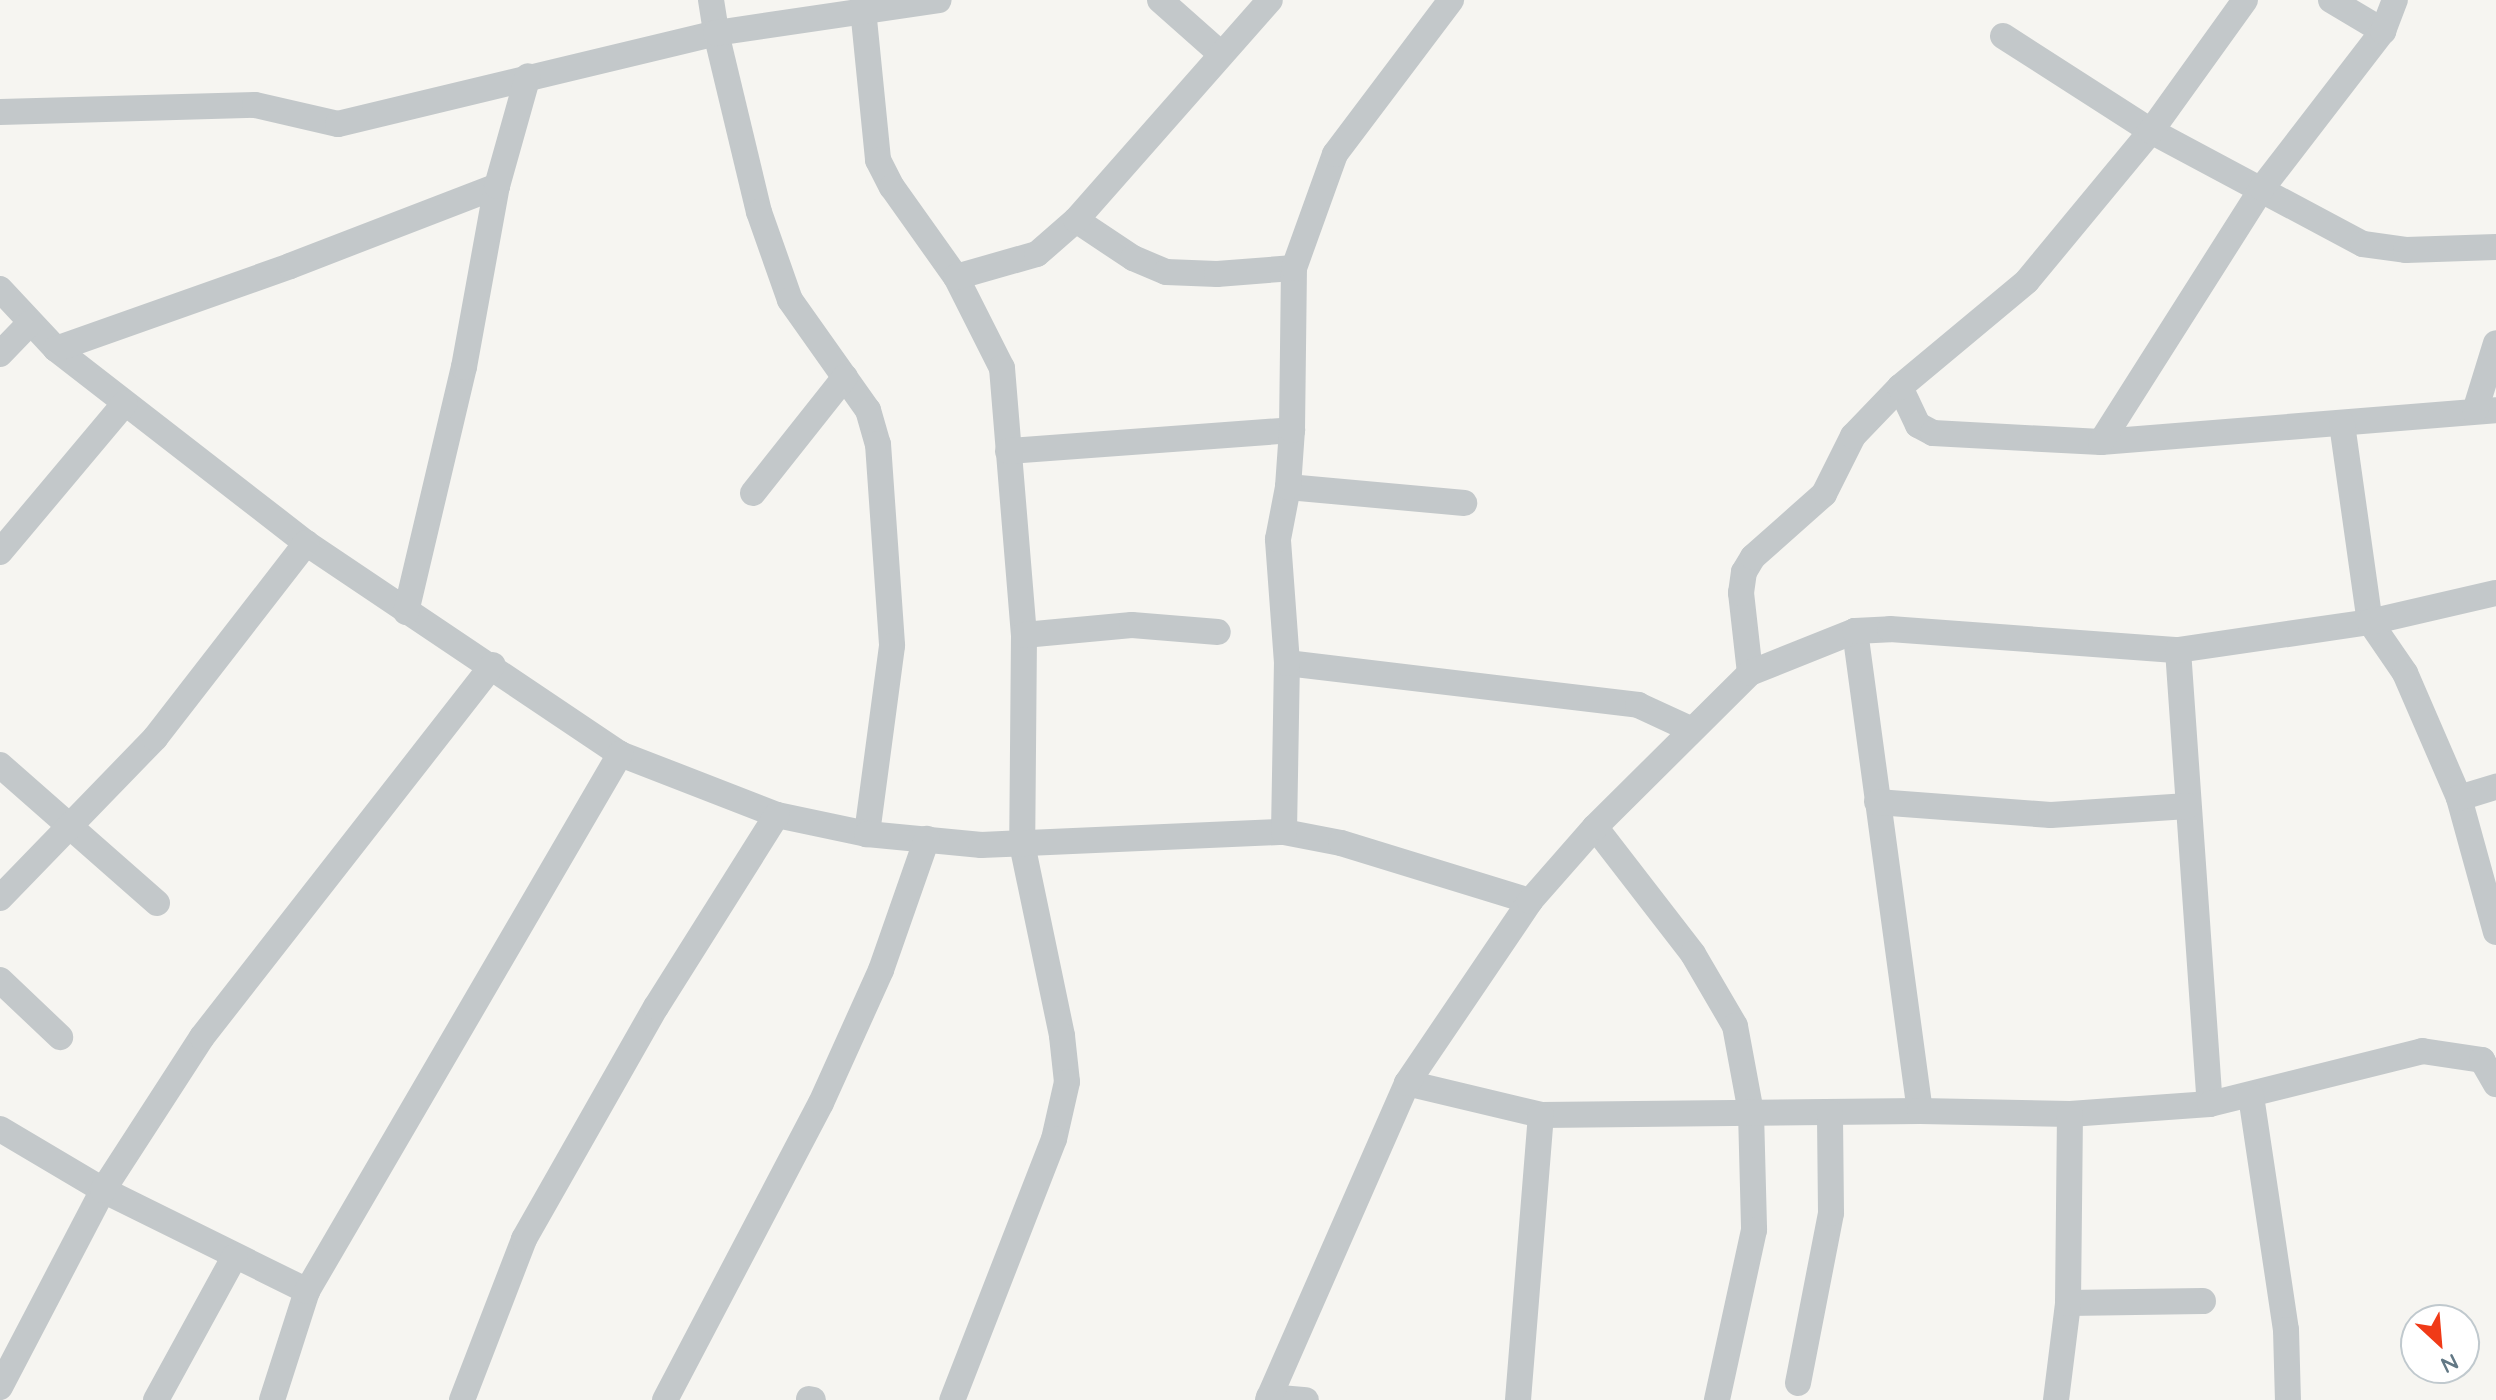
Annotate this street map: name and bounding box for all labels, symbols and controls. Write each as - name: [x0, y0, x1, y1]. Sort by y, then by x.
- north arrow: [2400, 1304, 2480, 1384]
- text: N: [2436, 1348, 2463, 1380]

